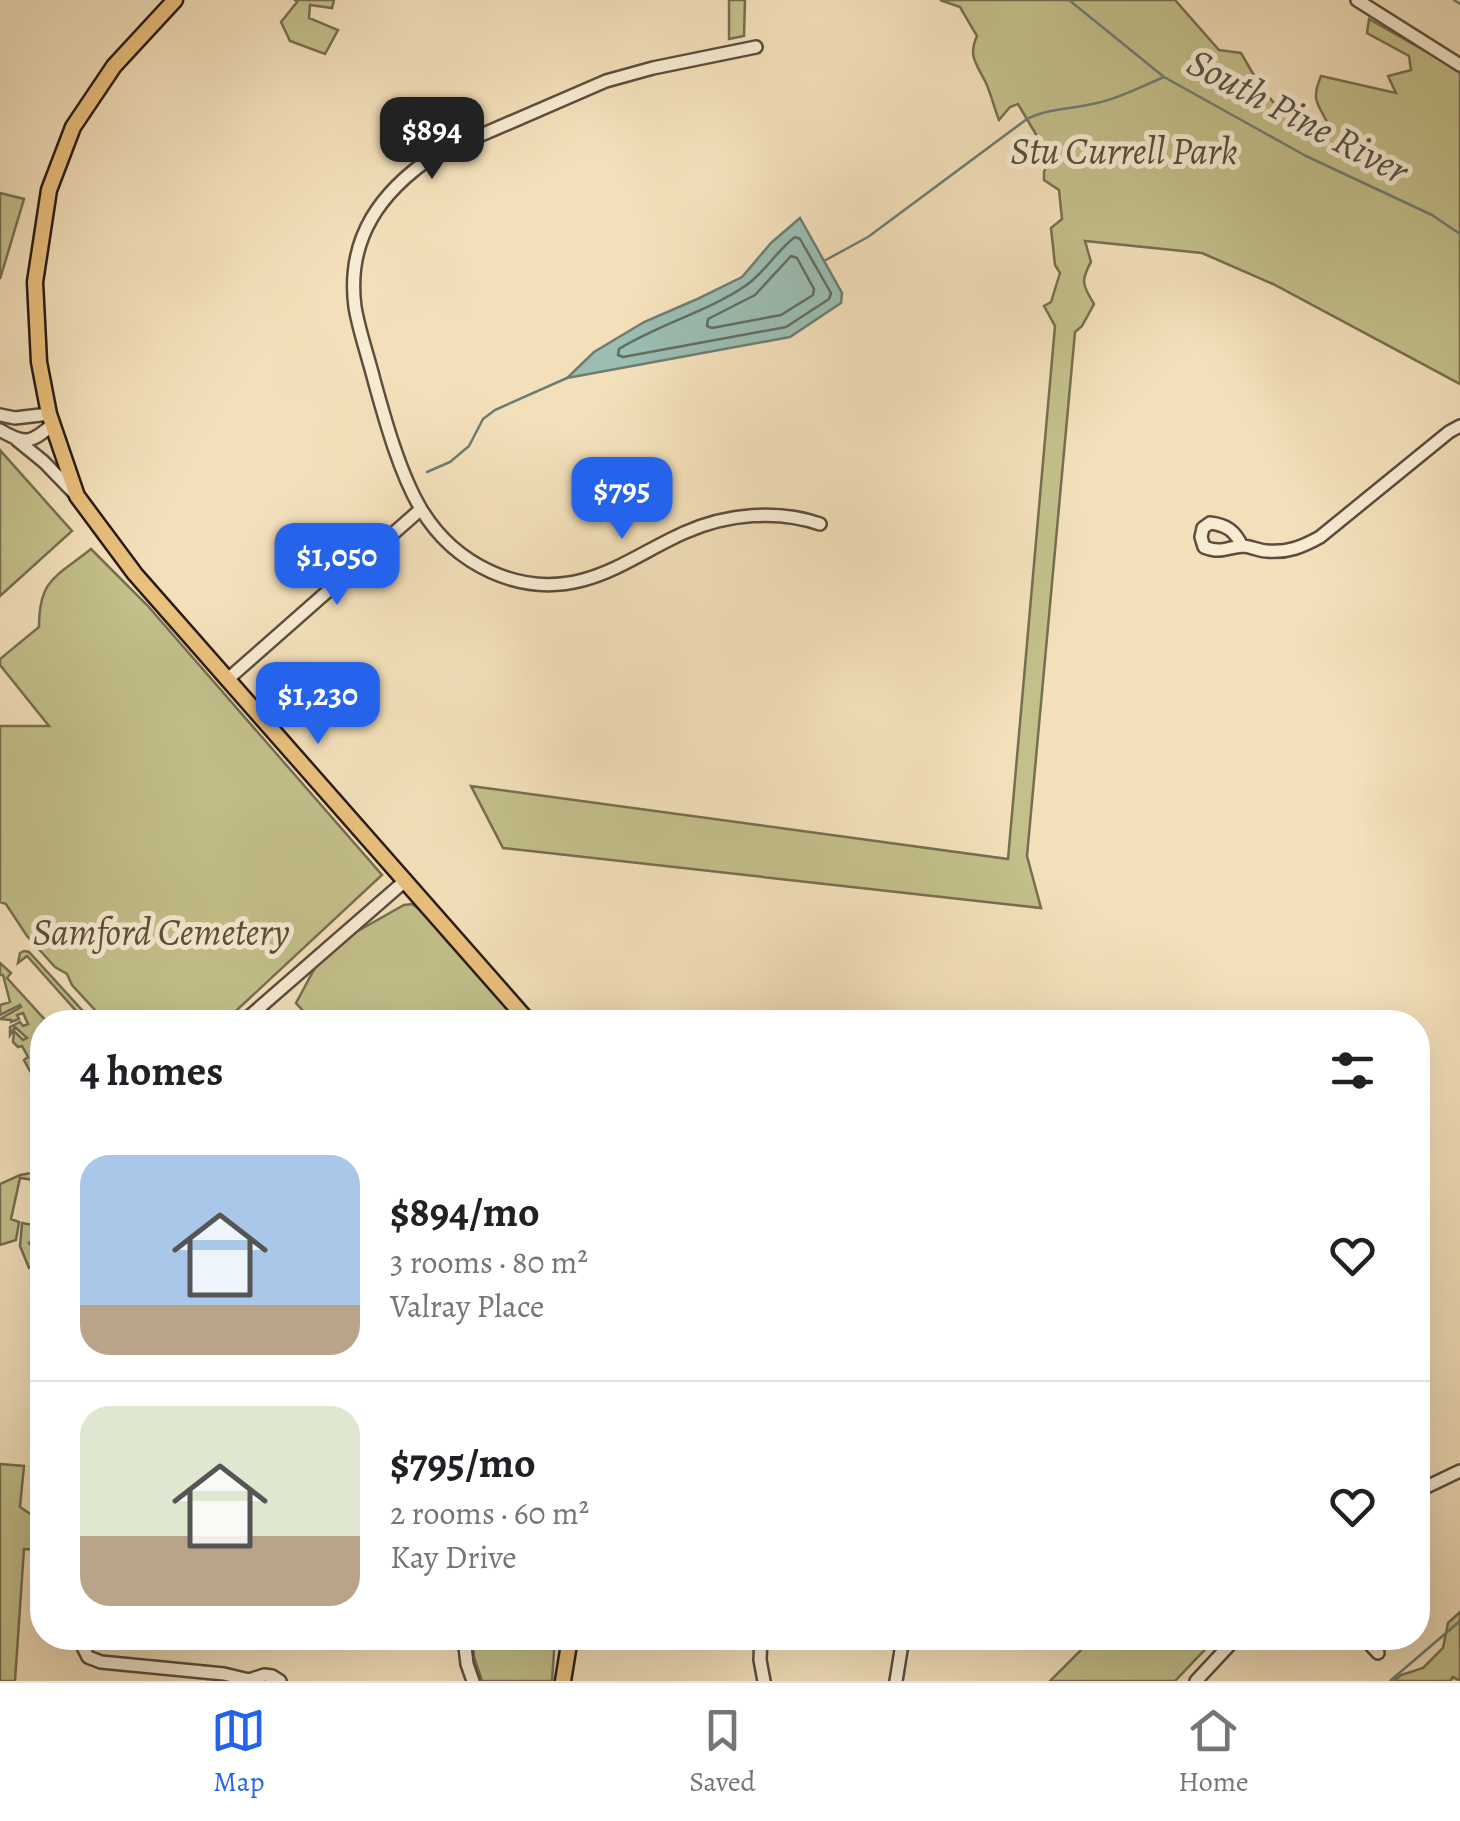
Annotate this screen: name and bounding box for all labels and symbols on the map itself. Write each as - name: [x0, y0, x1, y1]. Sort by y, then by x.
- water label: South Pine River: [1178, 35, 1419, 198]
- pin: $894: [373, 97, 491, 182]
- park label: Stu Currell Park: [1010, 125, 1238, 177]
- pin: $795: [563, 457, 681, 542]
- pin: $1,050: [256, 523, 418, 608]
- pin: $1,230: [237, 662, 399, 747]
- park label: Samford Cemetery: [32, 906, 290, 958]

